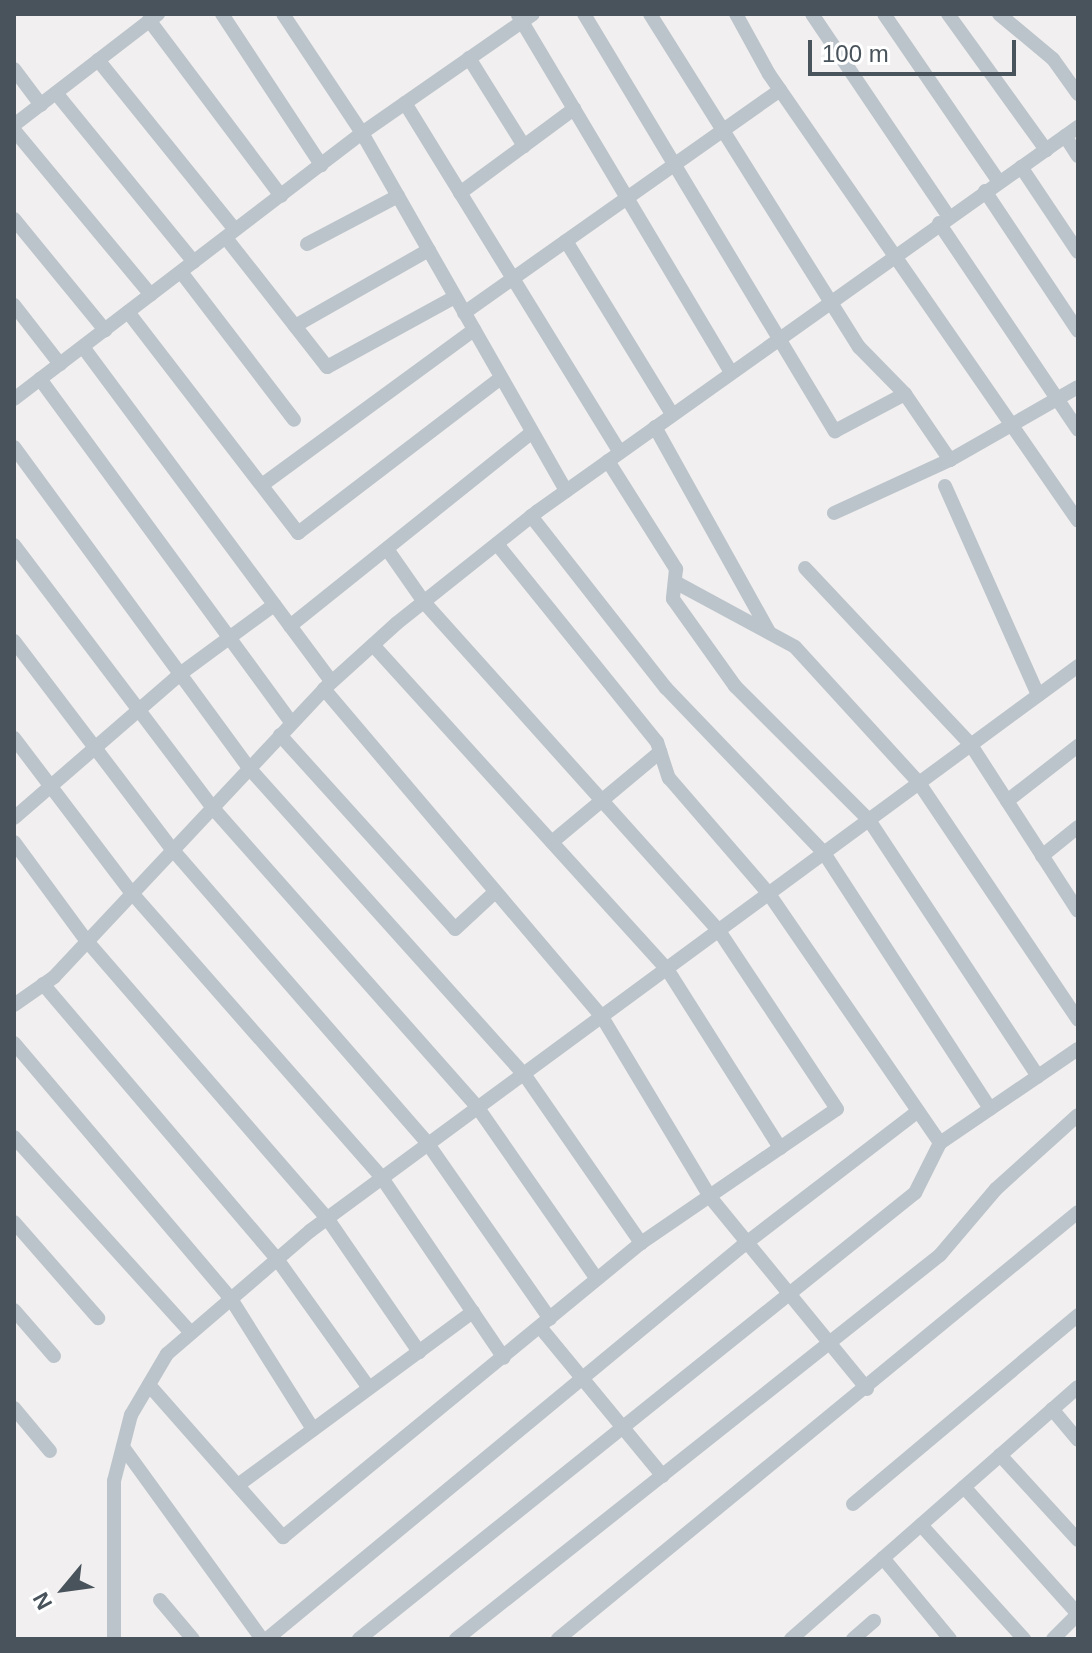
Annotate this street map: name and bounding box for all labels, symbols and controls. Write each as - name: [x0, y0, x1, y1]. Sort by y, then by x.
- scale bar: [812, 24, 1020, 74]
- text: 100 m: [822, 40, 889, 67]
- north arrow: [24, 1549, 104, 1629]
- text: N: [28, 1588, 57, 1614]

